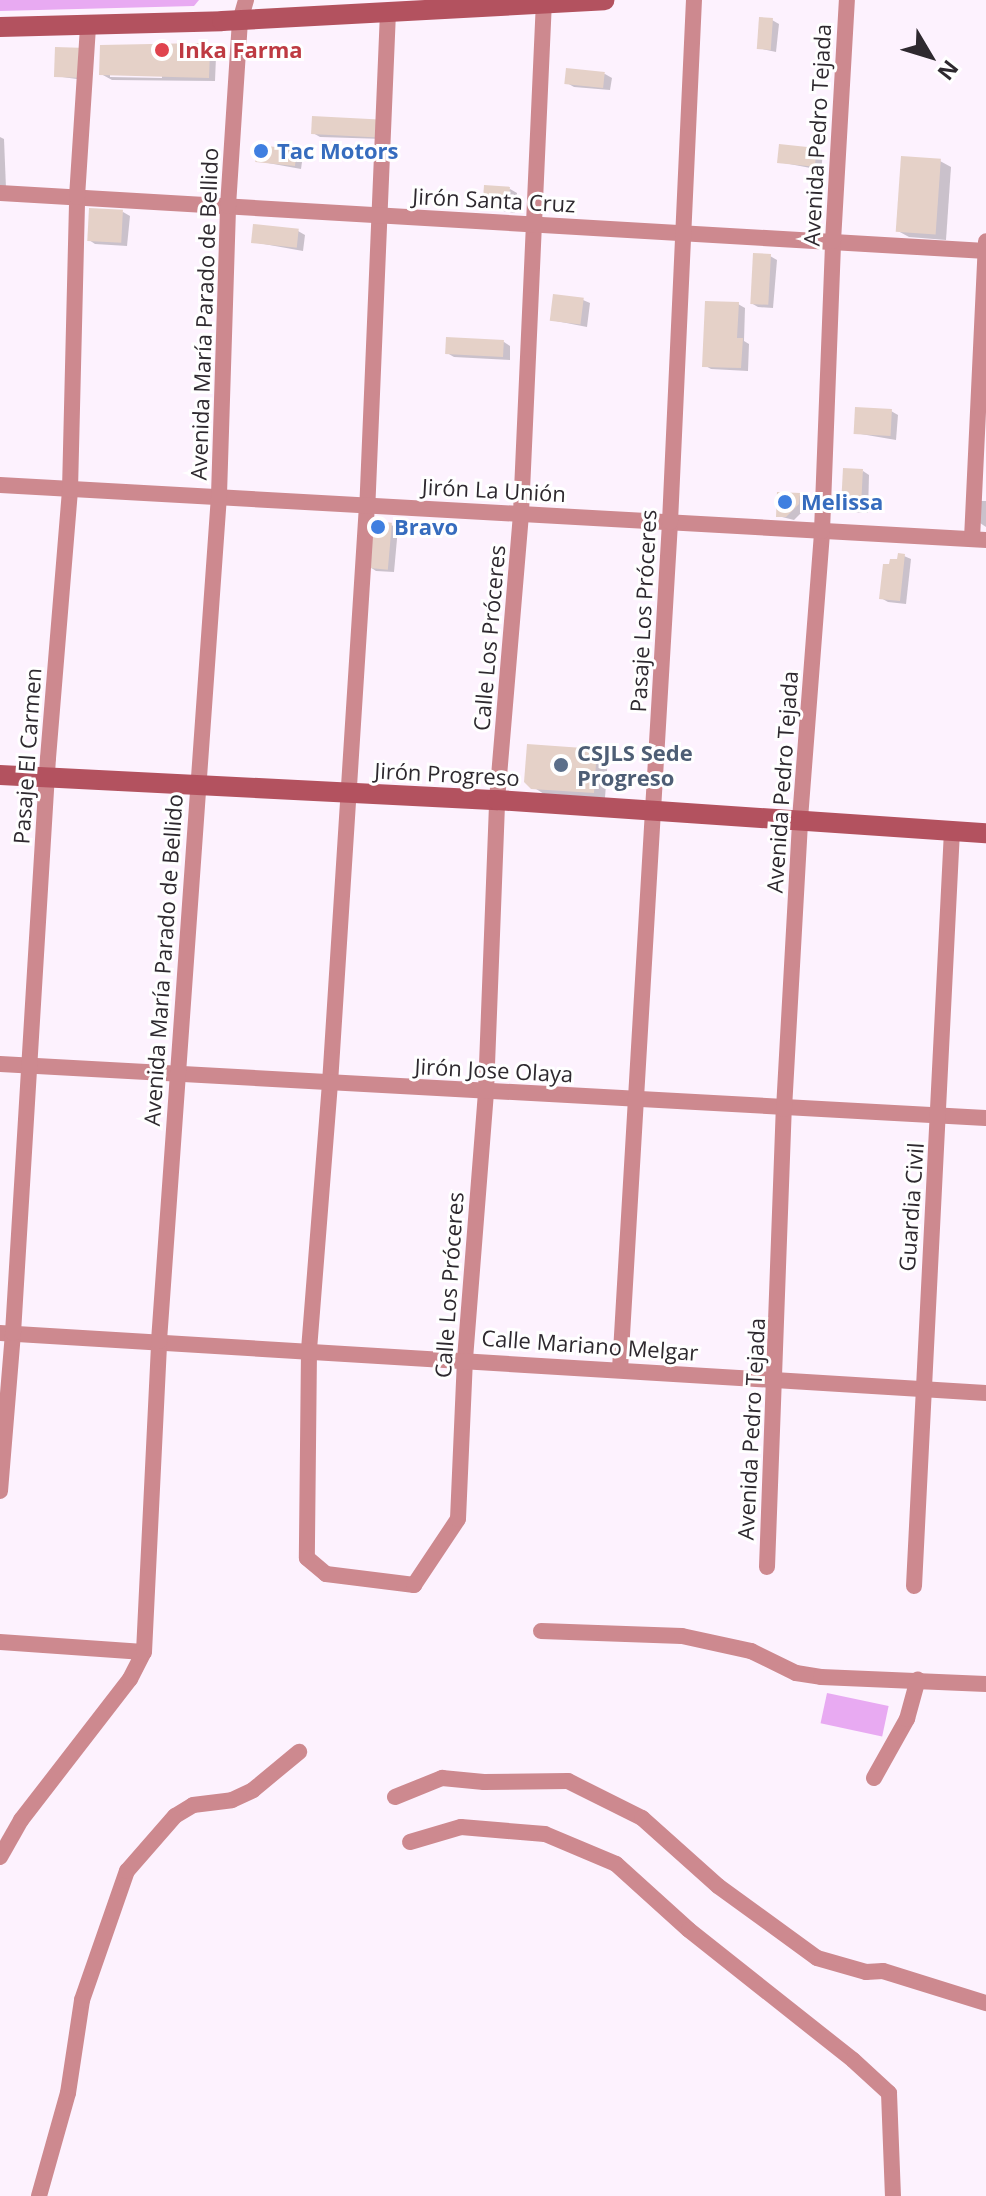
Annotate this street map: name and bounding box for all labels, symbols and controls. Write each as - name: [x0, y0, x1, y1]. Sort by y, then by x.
- north arrow: [890, 16, 970, 96]
- street label: Avenida Pedro Tejada: [798, 23, 836, 247]
- place label: Inka Farma: [178, 37, 303, 63]
- marker: Inka Farma: [153, 41, 171, 59]
- text: N: [932, 54, 966, 87]
- place label: Tac Motors: [277, 138, 399, 164]
- marker: Tac Motors: [252, 142, 270, 160]
- street label: Avenida María Parado de Bellido: [185, 147, 223, 481]
- street label: Jirón Santa Cruz: [412, 183, 576, 217]
- street label: Jirón La Unión: [421, 473, 567, 507]
- place label: Melissa: [801, 489, 883, 515]
- marker: Melissa: [776, 493, 794, 511]
- street label: Pasaje Los Próceres: [625, 509, 661, 713]
- place label: Bravo: [394, 514, 458, 540]
- marker: Bravo: [369, 518, 387, 536]
- street label: Calle Los Próceres: [468, 544, 510, 732]
- street label: Pasaje El Carmen: [8, 667, 46, 845]
- street label: Avenida Pedro Tejada: [761, 670, 803, 894]
- place label: CSJLS Sede Progreso: [577, 739, 693, 790]
- marker: CSJLS Sede Progreso: [552, 756, 570, 774]
- street label: Jirón Progreso: [374, 757, 520, 791]
- street label: Avenida María Parado de Bellido: [138, 793, 188, 1127]
- street label: Jirón Jose Olaya: [414, 1053, 574, 1087]
- street label: Guardia Civil: [893, 1142, 929, 1272]
- street label: Calle Los Próceres: [429, 1191, 469, 1379]
- street label: Avenida Pedro Tejada: [732, 1317, 770, 1541]
- street label: Calle Mariano Melgar: [481, 1324, 699, 1366]

